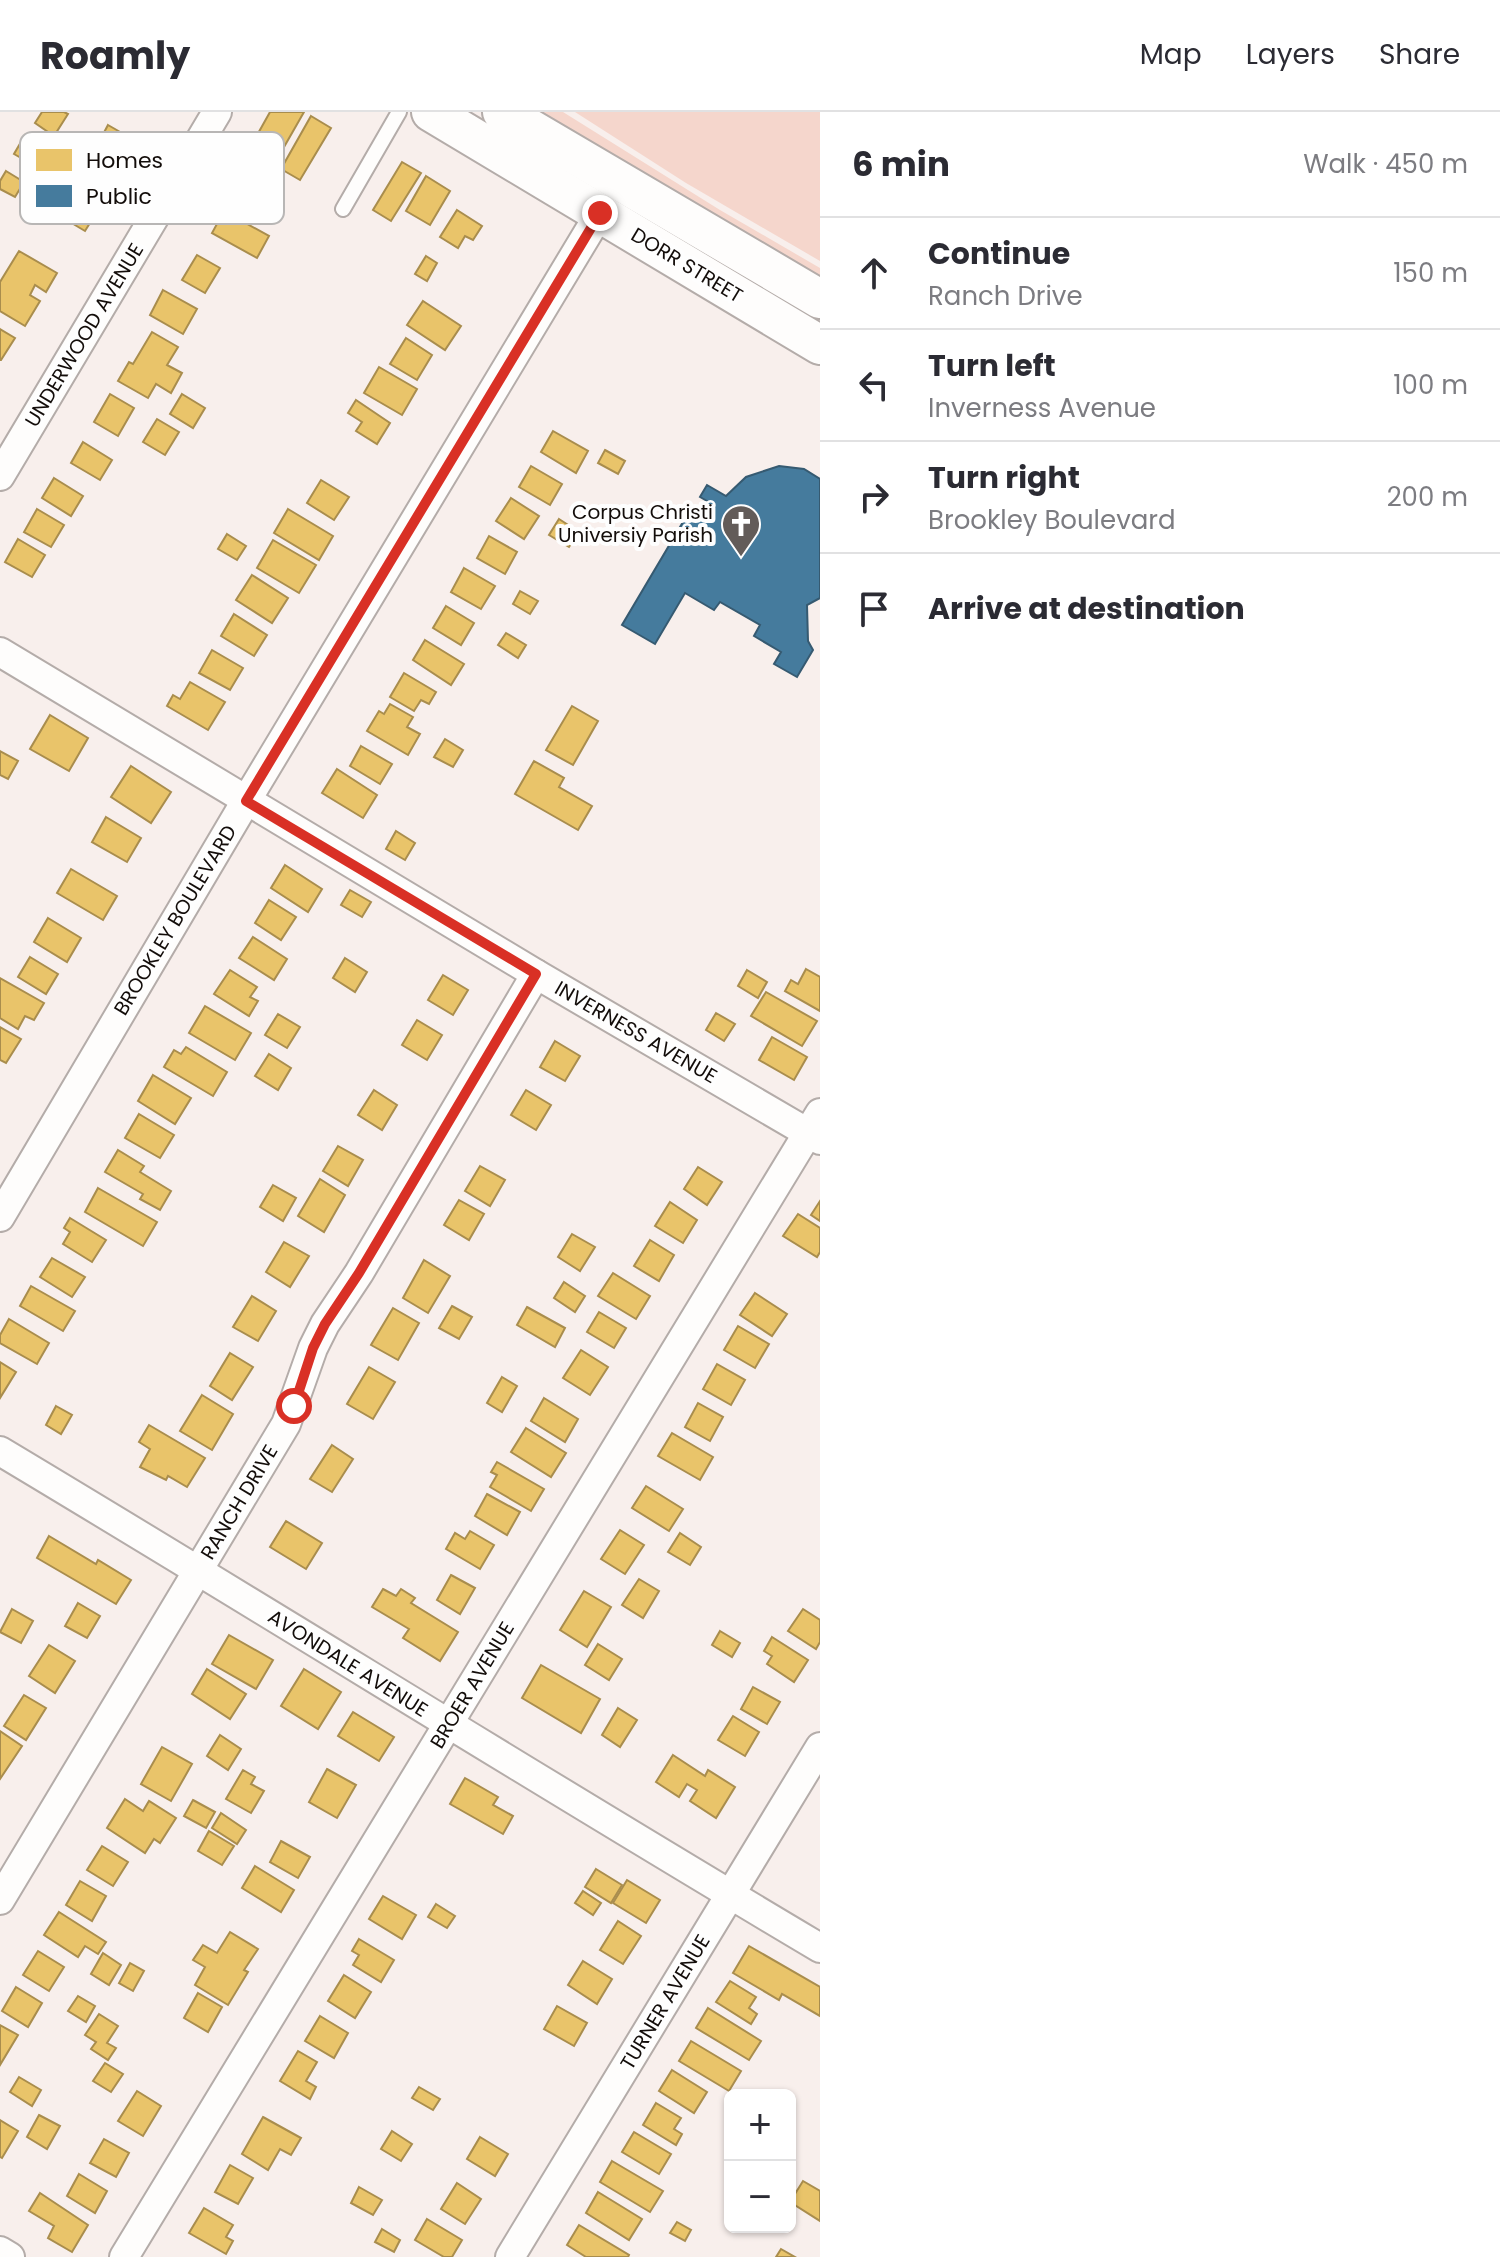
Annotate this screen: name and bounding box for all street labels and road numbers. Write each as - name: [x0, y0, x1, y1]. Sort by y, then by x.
- street label: DORR STREET: [626, 221, 748, 309]
- street label: UNDERWOOD AVENUE: [18, 238, 150, 432]
- street label: BROOKLEY BOULEVARD: [107, 820, 243, 1020]
- street label: INVERNESS AVENUE: [550, 974, 722, 1090]
- street label: RANCH DRIVE: [194, 1439, 284, 1565]
- street label: AVONDALE AVENUE: [263, 1602, 433, 1724]
- street label: BROER AVENUE: [423, 1617, 521, 1753]
- street label: TURNER AVENUE: [613, 1929, 717, 2075]

